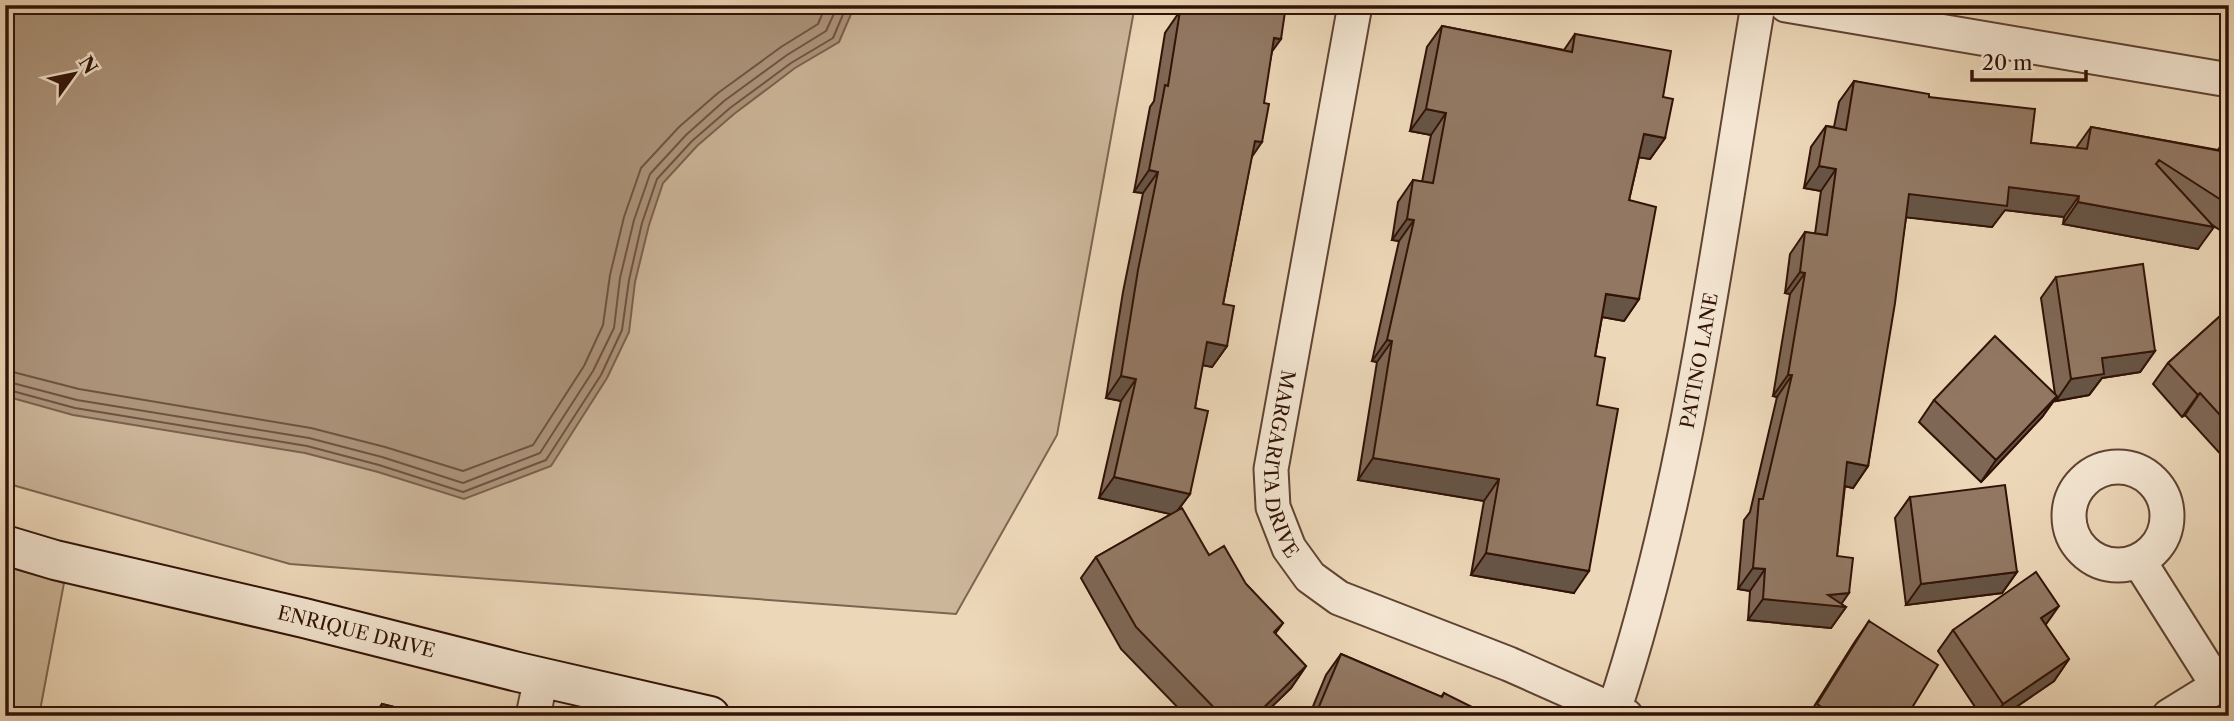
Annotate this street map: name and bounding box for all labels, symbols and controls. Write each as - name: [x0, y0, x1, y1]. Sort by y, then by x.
- north arrow: [38, 38, 108, 108]
- scale bar: [1972, 38, 2085, 82]
- text: 20 m: [1982, 50, 2033, 75]
- text: N: [74, 52, 102, 78]
- street label: PATINO LANE: [1675, 291, 1722, 430]
- street label: MARGARITA DRIVE: [1259, 368, 1304, 562]
- street label: ENRIQUE DRIVE: [276, 601, 437, 662]

